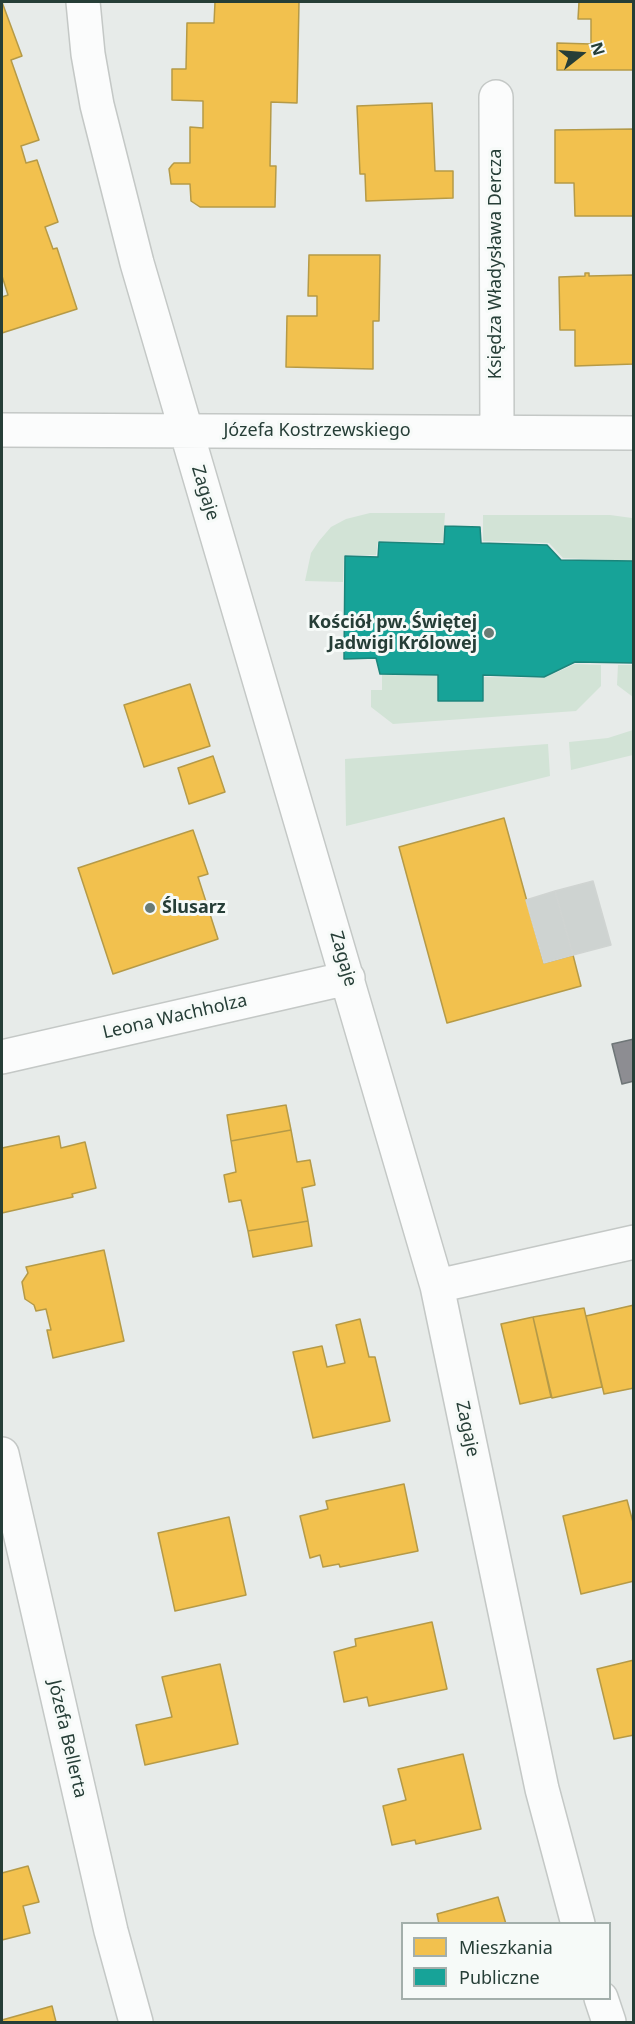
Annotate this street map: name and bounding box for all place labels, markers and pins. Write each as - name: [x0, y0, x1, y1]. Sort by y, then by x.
- place label: Kościół pw. Świętej Jadwigi Królowej: [308, 612, 477, 654]
- marker: Kościół pw. Świętej Jadwigi Królowej: [482, 626, 496, 640]
- place label: Ślusarz: [162, 897, 226, 919]
- marker: Ślusarz: [143, 901, 157, 915]

